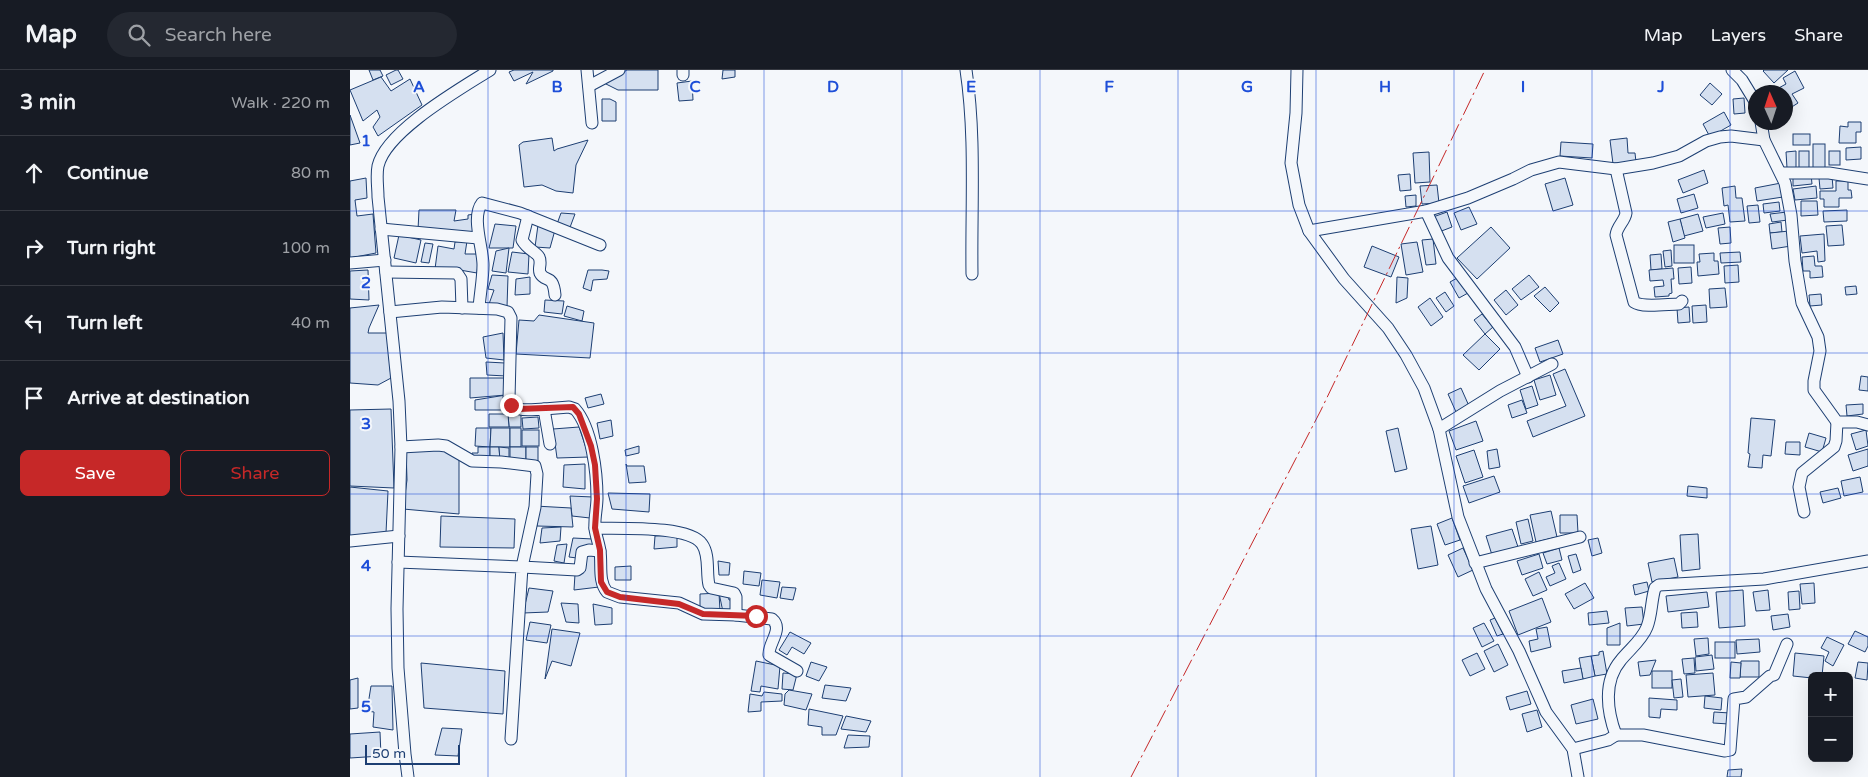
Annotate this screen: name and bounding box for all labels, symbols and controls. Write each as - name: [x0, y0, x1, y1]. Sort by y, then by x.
- search box: [107, 12, 457, 57]
- text: Map: [25, 20, 77, 49]
- icon: search: [125, 21, 153, 49]
- text: Search here: [165, 24, 272, 46]
- text: Map: [1644, 24, 1683, 46]
- text: Layers: [1711, 24, 1766, 46]
- text: Share: [1794, 24, 1843, 46]
- text: A: [413, 77, 425, 97]
- text: B: [551, 77, 563, 97]
- text: C: [689, 77, 701, 97]
- text: D: [827, 77, 839, 97]
- text: E: [966, 77, 976, 97]
- text: F: [1104, 77, 1114, 97]
- text: G: [1241, 77, 1253, 97]
- text: H: [1379, 77, 1391, 97]
- text: I: [1521, 77, 1525, 97]
- text: J: [1656, 77, 1665, 97]
- north arrow: [1748, 85, 1793, 130]
- text: 3 min: [20, 90, 76, 115]
- text: Walk · 220 m: [231, 93, 330, 113]
- text: 1: [361, 131, 371, 151]
- icon: ahead: [20, 159, 48, 187]
- text: Continue: [67, 162, 149, 184]
- text: 80 m: [291, 163, 330, 183]
- icon: right: [20, 234, 48, 262]
- text: Turn right: [67, 237, 155, 259]
- text: 100 m: [281, 238, 330, 258]
- text: 2: [361, 273, 371, 293]
- icon: left: [20, 309, 48, 337]
- text: Turn left: [67, 312, 143, 334]
- text: 40 m: [291, 313, 330, 333]
- icon: arrive: [20, 384, 48, 412]
- text: Arrive at destination: [67, 387, 250, 409]
- route end: [500, 394, 523, 417]
- text: 3: [361, 414, 371, 434]
- button: Save: [20, 450, 170, 496]
- button: Share: [180, 450, 330, 496]
- text: 4: [361, 556, 371, 576]
- route start: [745, 605, 768, 628]
- map controls: [1808, 672, 1853, 762]
- button: +: [1808, 672, 1853, 717]
- text: 5: [361, 697, 371, 717]
- button: −: [1808, 717, 1853, 762]
- scale bar: [365, 742, 460, 765]
- text: 50 m: [372, 745, 406, 762]

